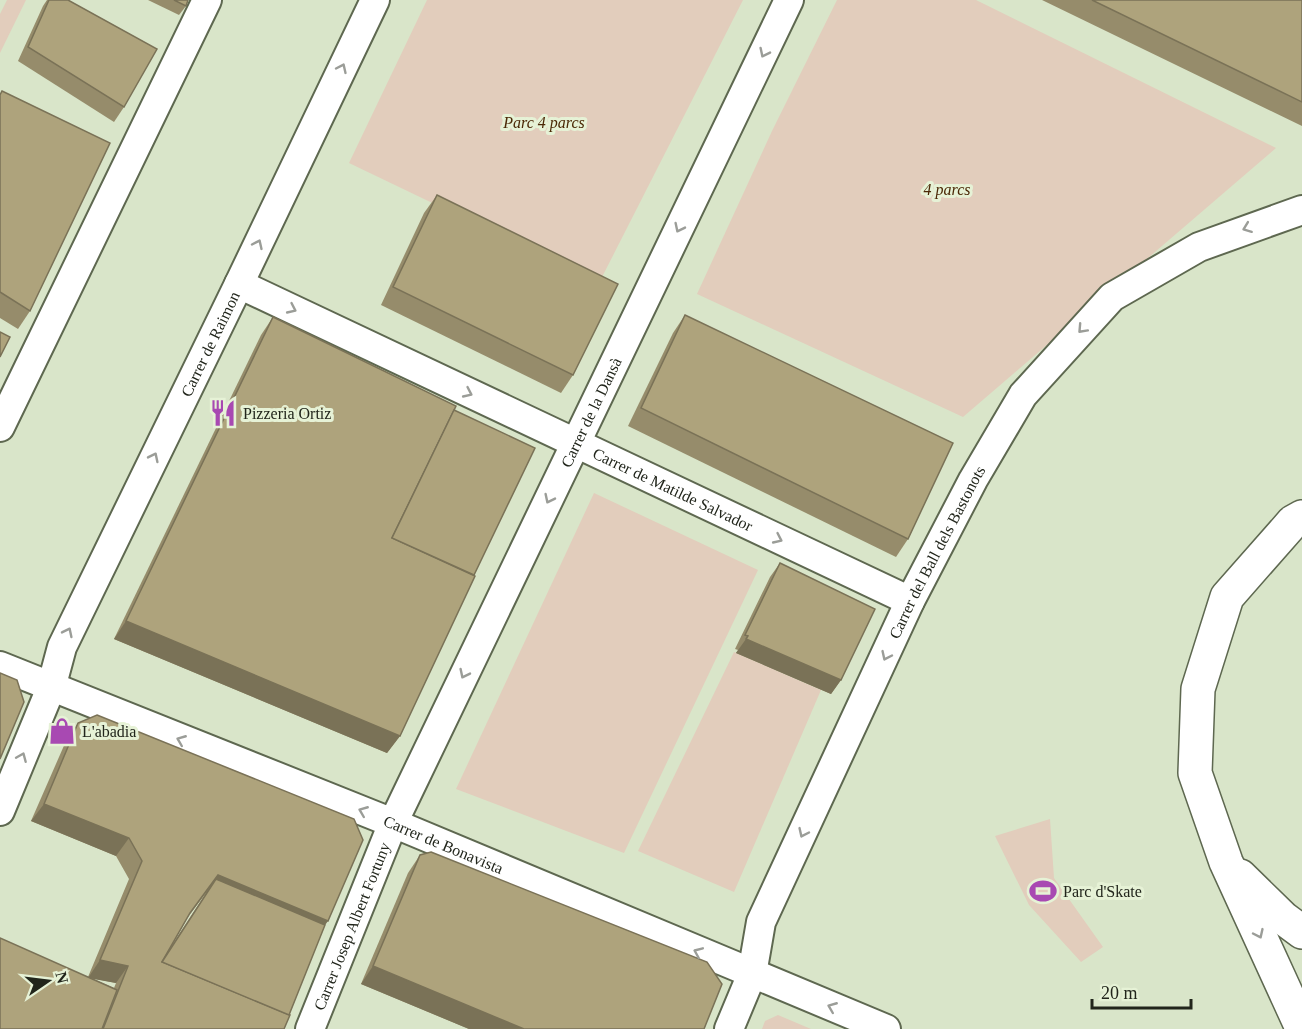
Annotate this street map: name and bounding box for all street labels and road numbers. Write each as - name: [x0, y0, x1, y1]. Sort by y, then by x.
- street label: Carrer de Raimon: [178, 289, 243, 399]
- street label: Carrer de la Dansà: [558, 355, 625, 470]
- street label: Carrer de Matilde Salvador: [590, 444, 756, 535]
- street label: Carrer del Ball dels Bastonots: [886, 463, 989, 641]
- street label: Carrer de Bonavista: [381, 812, 506, 877]
- street label: Carrer Josep Albert Fortuny: [311, 840, 394, 1013]

